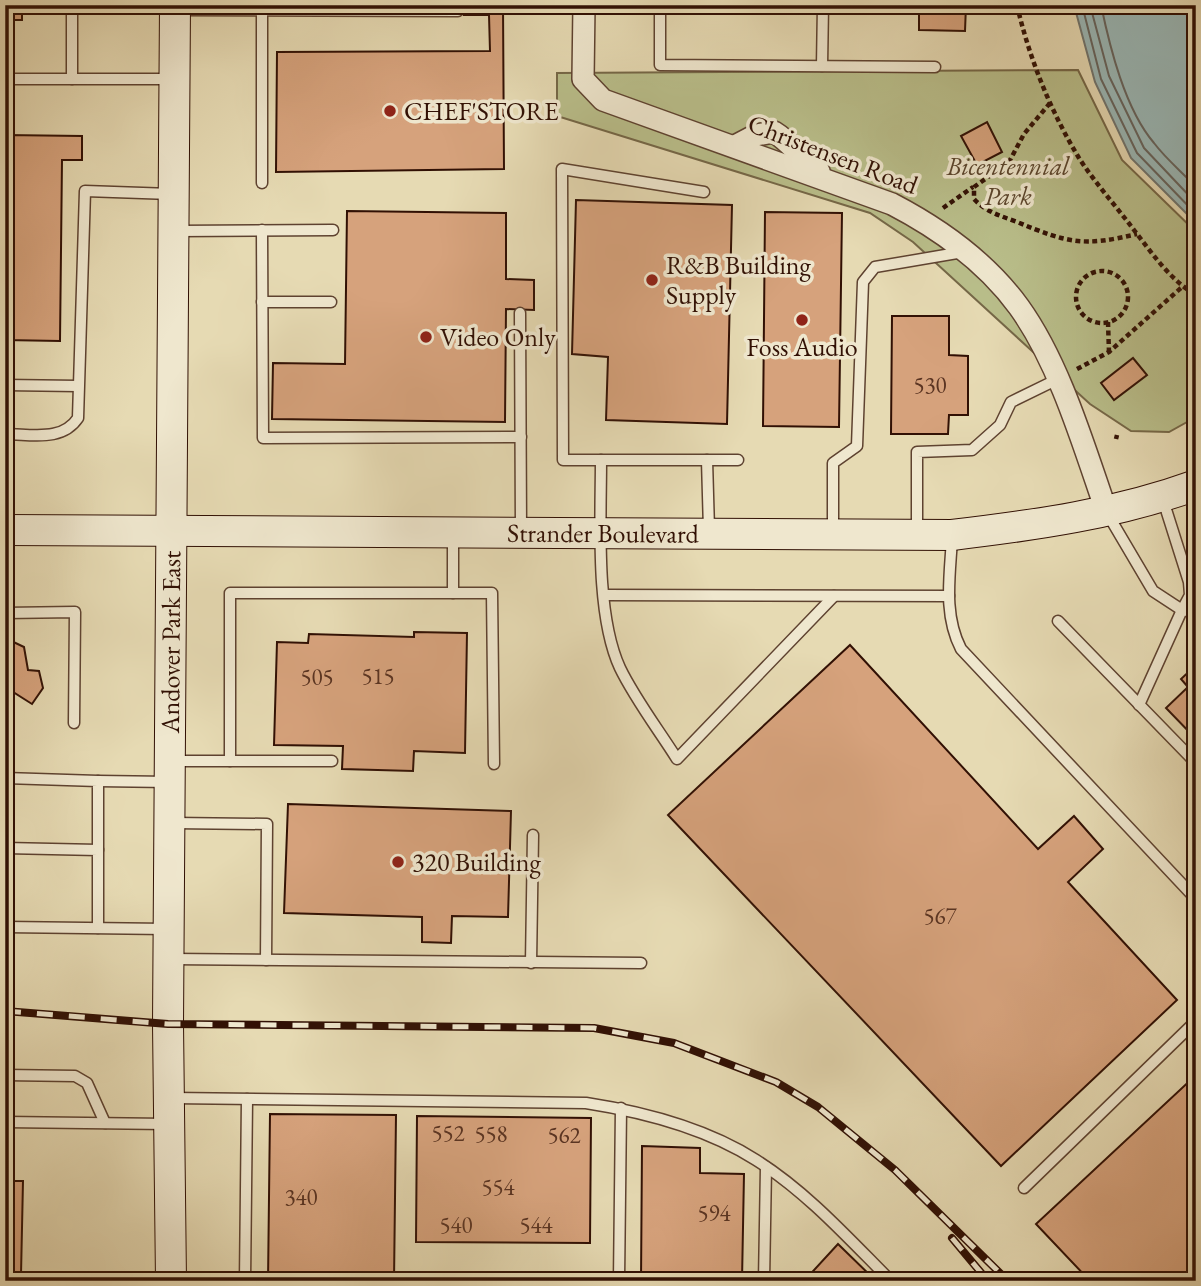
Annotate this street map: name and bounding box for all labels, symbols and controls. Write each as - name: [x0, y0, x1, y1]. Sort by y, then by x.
- place label: CHEF'STORE: [404, 94, 559, 128]
- marker: CHEF'STORE: [382, 103, 398, 119]
- street label: Christensen Road: [743, 106, 924, 202]
- park label: Bicentennial Park: [946, 149, 1070, 213]
- place label: R&B Building Supply: [666, 248, 811, 312]
- marker: R&B Building Supply: [644, 272, 660, 288]
- marker: Foss Audio: [794, 312, 810, 328]
- place label: Video Only: [440, 320, 556, 354]
- marker: Video Only: [418, 329, 434, 345]
- place label: Foss Audio: [746, 330, 858, 364]
- house number: 530: [913, 370, 947, 400]
- street label: Strander Boulevard: [507, 516, 700, 551]
- street label: Andover Park East: [153, 551, 188, 734]
- house number: 515: [361, 661, 395, 691]
- house number: 505: [300, 662, 334, 692]
- place label: 320 Building: [412, 845, 541, 879]
- marker: 320 Building: [390, 854, 406, 870]
- house number: 567: [923, 901, 958, 931]
- house number: 552: [431, 1118, 465, 1148]
- house number: 558: [474, 1119, 508, 1149]
- house number: 562: [547, 1120, 581, 1150]
- house number: 554: [481, 1172, 516, 1202]
- house number: 340: [284, 1182, 318, 1212]
- house number: 594: [697, 1198, 732, 1228]
- house number: 540: [439, 1210, 473, 1240]
- house number: 544: [519, 1210, 554, 1240]

